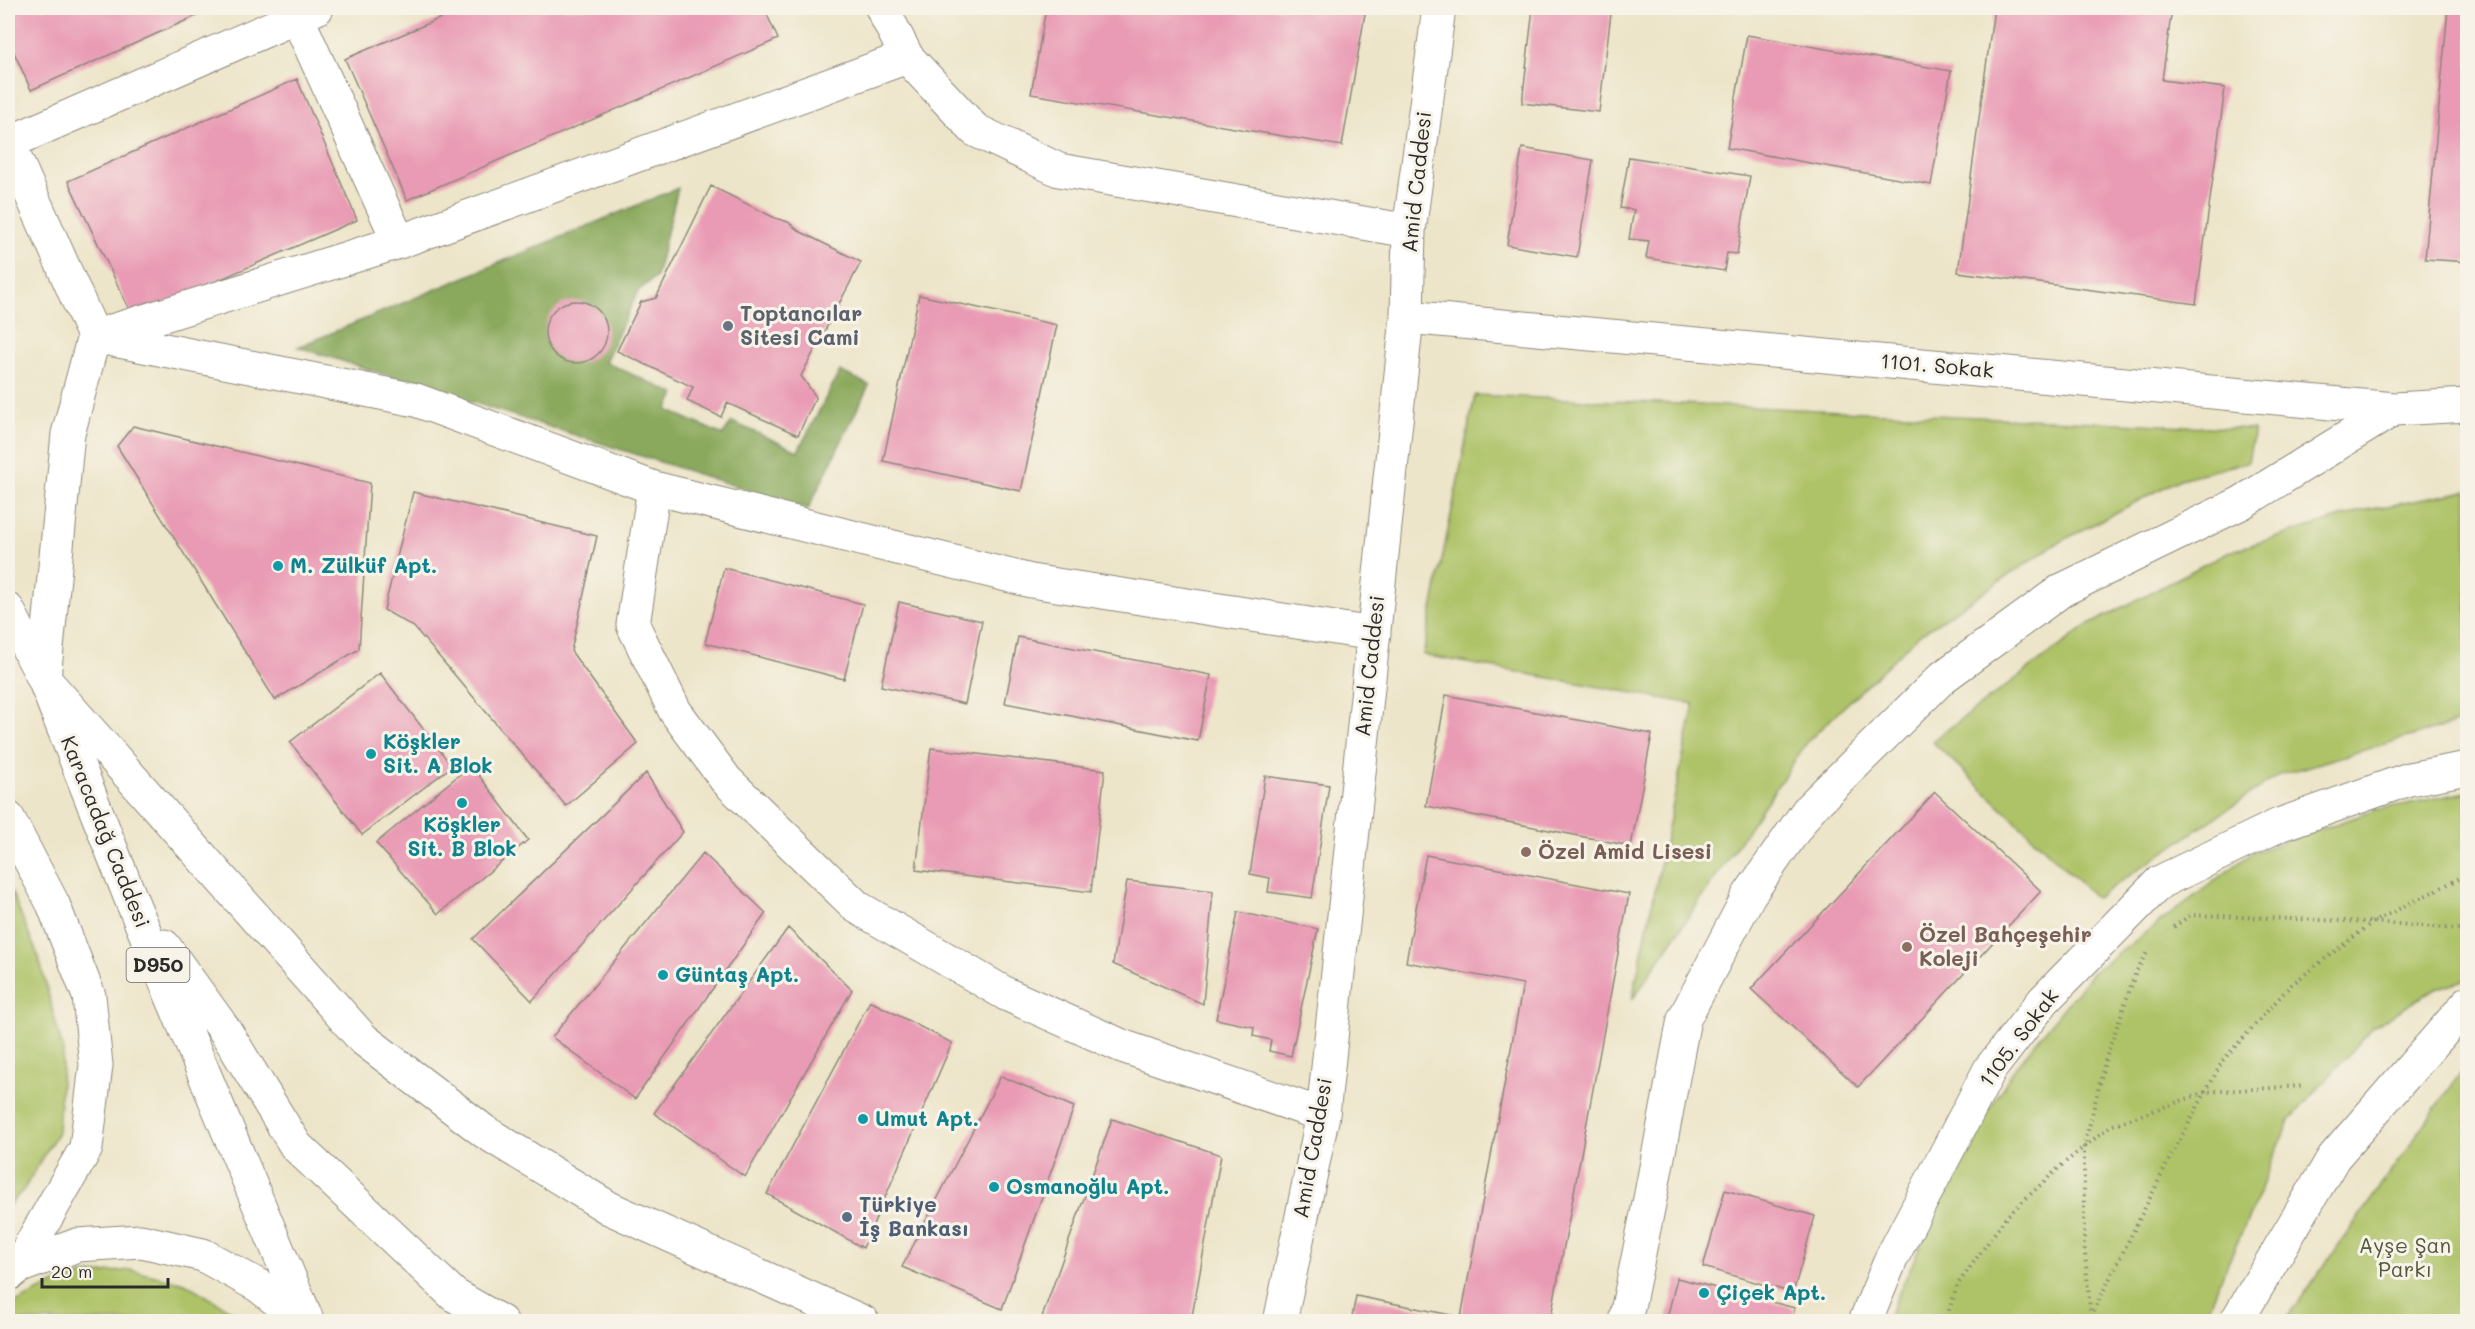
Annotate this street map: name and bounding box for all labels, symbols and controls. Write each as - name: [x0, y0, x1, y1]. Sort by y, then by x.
- street label: Amid Caddesi: [1395, 110, 1436, 254]
- place label: Toptancılar Sitesi Cami: [740, 299, 862, 350]
- marker: Toptancılar Sitesi Cami: [721, 319, 735, 333]
- street label: 1101. Sokak: [1879, 346, 1995, 383]
- place label: M. Zülküf Apt.: [290, 551, 437, 578]
- marker: M. Zülküf Apt.: [271, 559, 285, 573]
- street label: Amid Caddesi: [1348, 594, 1389, 738]
- place label: Köşkler Sit. A Blok: [383, 727, 493, 778]
- street label: Karacadağ Caddesi: [56, 732, 157, 931]
- marker: Köşkler Sit. A Blok: [364, 747, 378, 761]
- marker: Köşkler Sit. B Blok: [455, 796, 469, 810]
- place label: Köşkler Sit. B Blok: [407, 810, 517, 861]
- place label: Özel Amid Lisesi: [1538, 837, 1712, 864]
- marker: Özel Amid Lisesi: [1519, 845, 1533, 859]
- place label: Özel Bahçeşehir Koleji: [1919, 920, 2092, 971]
- marker: Özel Bahçeşehir Koleji: [1900, 940, 1914, 954]
- road number: D950: [126, 948, 190, 982]
- place label: Güntaş Apt.: [675, 960, 799, 988]
- marker: Güntaş Apt.: [656, 968, 670, 982]
- street label: 1105. Sokak: [1972, 982, 2064, 1092]
- street label: Amid Caddesi: [1286, 1075, 1337, 1220]
- place label: Umut Apt.: [875, 1104, 979, 1131]
- marker: Umut Apt.: [856, 1112, 870, 1126]
- place label: Osmanoğlu Apt.: [1006, 1172, 1169, 1199]
- marker: Osmanoğlu Apt.: [987, 1180, 1001, 1194]
- place label: Türkiye İş Bankası: [859, 1190, 969, 1242]
- marker: Türkiye İş Bankası: [840, 1210, 854, 1224]
- park label: Ayşe Şan Parkı: [2359, 1231, 2451, 1282]
- scale bar: [42, 1251, 168, 1289]
- text: 20 m: [51, 1259, 92, 1283]
- place label: Çiçek Apt.: [1716, 1278, 1826, 1305]
- marker: Çiçek Apt.: [1697, 1286, 1711, 1300]

